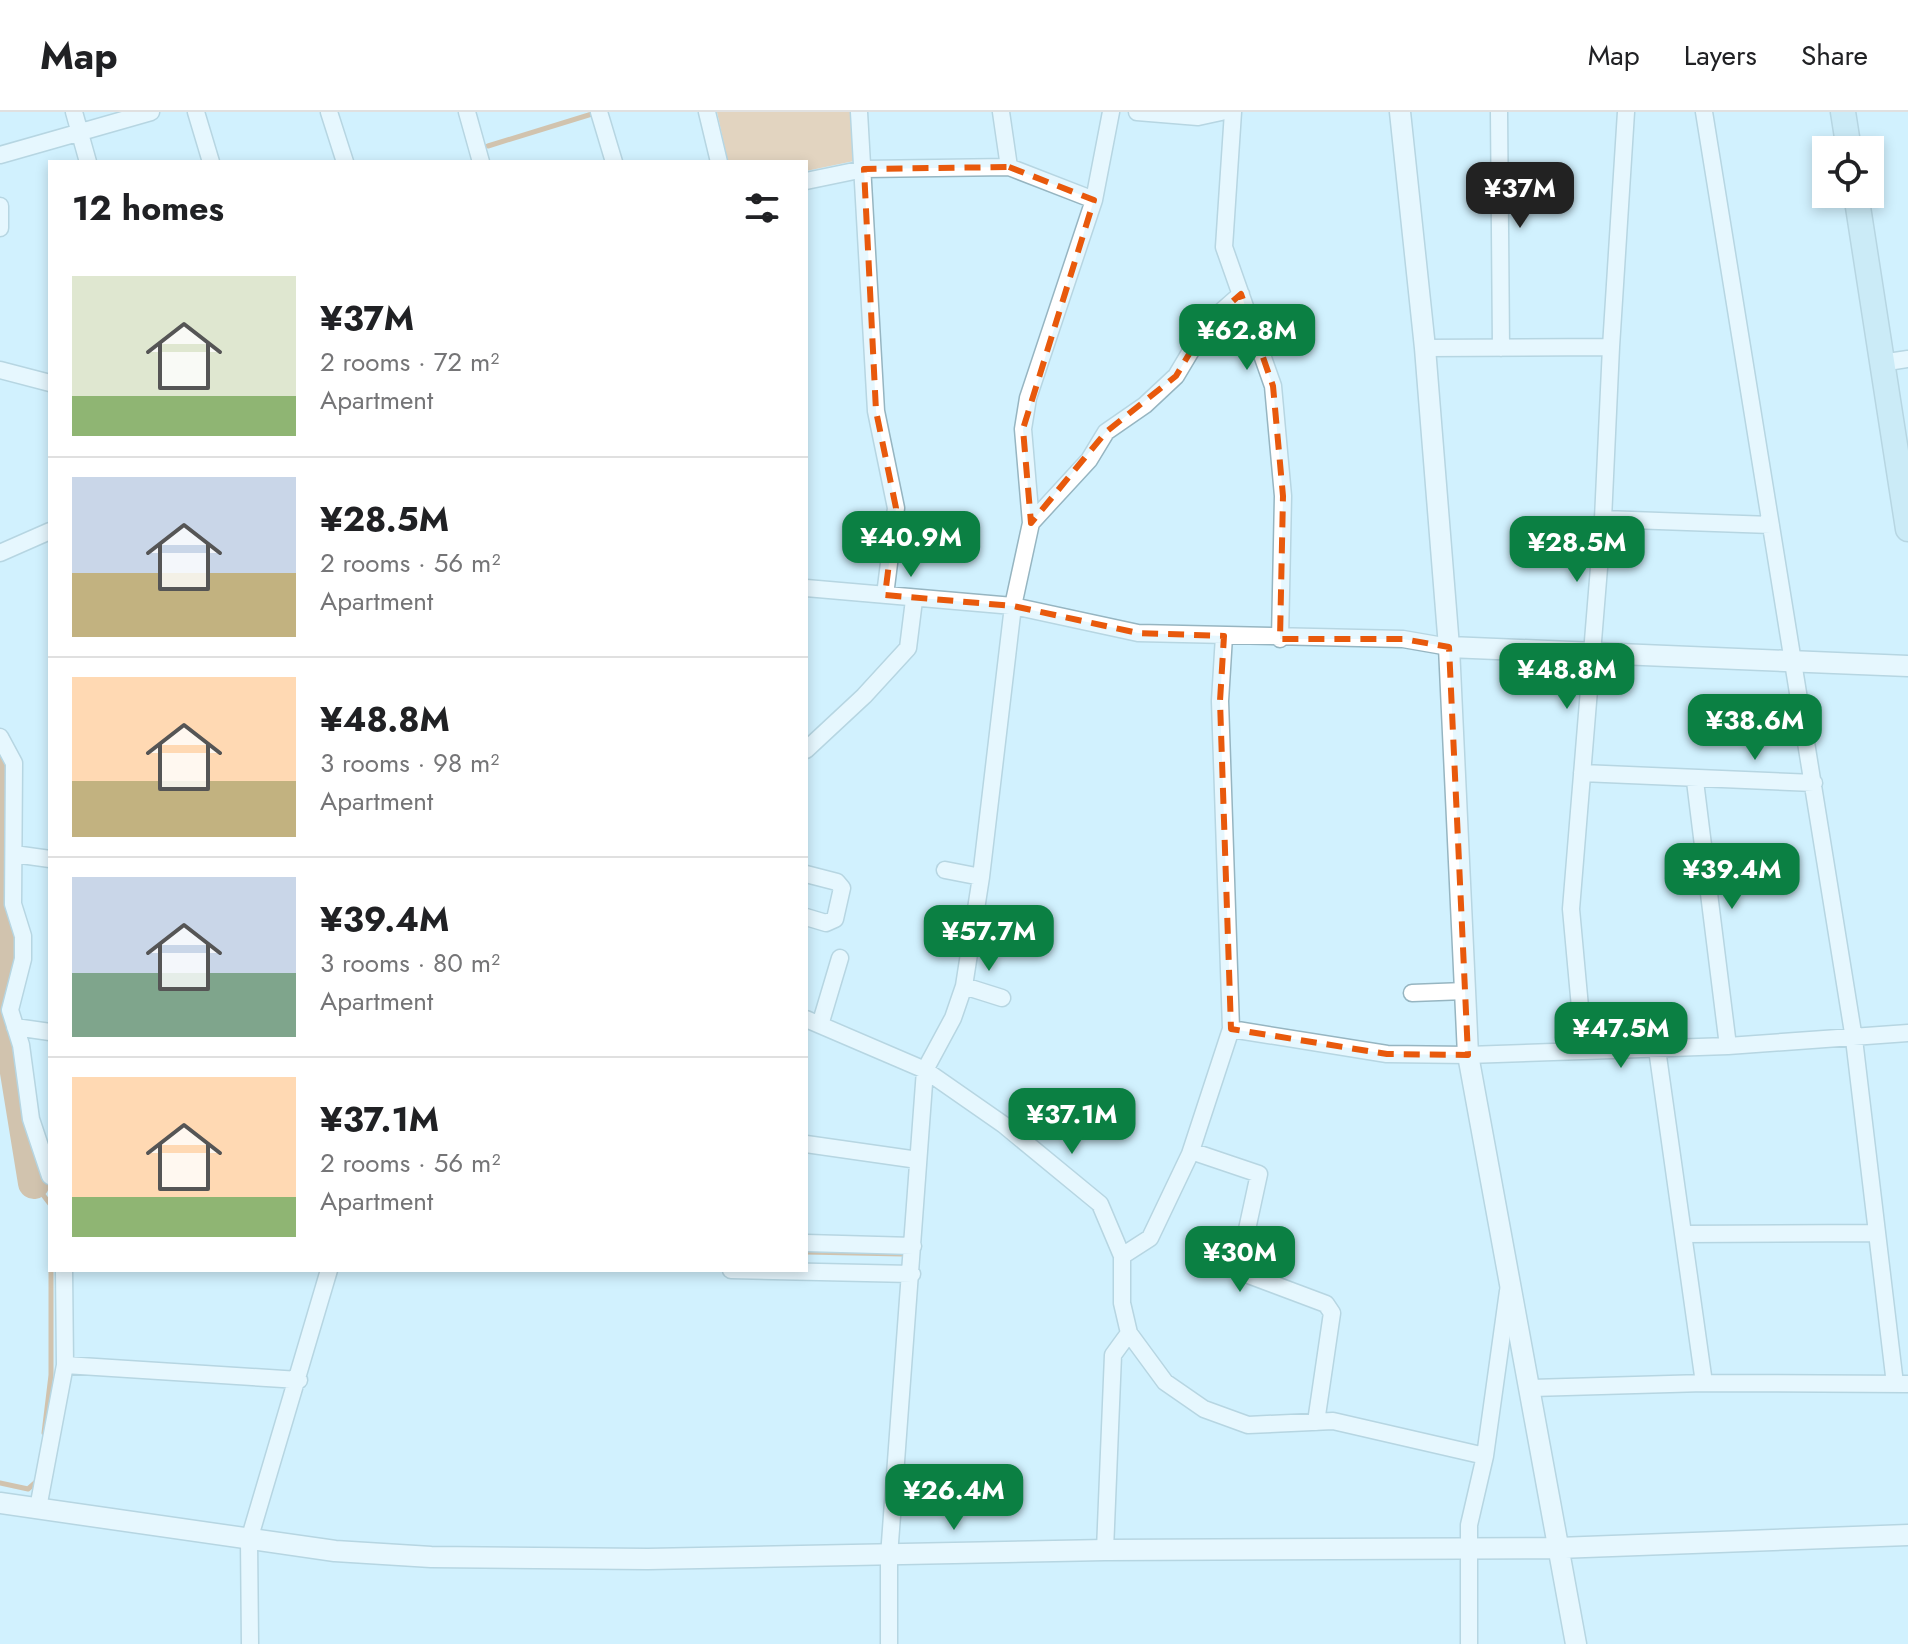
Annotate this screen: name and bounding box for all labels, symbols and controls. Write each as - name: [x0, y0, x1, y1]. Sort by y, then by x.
- text: Map: [40, 28, 118, 83]
- text: Map: [1588, 35, 1640, 76]
- text: Layers: [1684, 35, 1757, 76]
- text: Share: [1801, 35, 1868, 76]
- map controls: [1812, 136, 1884, 208]
- button: locate: [1812, 136, 1884, 208]
- pin: ¥37M: [1473, 162, 1567, 230]
- text: ¥37M: [1484, 169, 1556, 207]
- text: 12 homes: [72, 184, 224, 233]
- icon: filters: [740, 186, 784, 230]
- text: ¥37M: [320, 294, 414, 343]
- pin: ¥62.8M: [1182, 304, 1312, 372]
- icon: home: [136, 308, 232, 404]
- text: ¥62.8M: [1197, 311, 1297, 349]
- text: 2 rooms · 72 m²: [320, 343, 499, 381]
- text: Apartment: [320, 381, 433, 419]
- text: ¥28.5M: [320, 495, 449, 544]
- icon: home: [136, 509, 232, 605]
- pin: ¥40.9M: [846, 511, 976, 579]
- pin: ¥28.5M: [1512, 516, 1642, 584]
- text: ¥40.9M: [860, 518, 962, 556]
- text: ¥28.5M: [1528, 523, 1626, 561]
- text: 2 rooms · 56 m²: [320, 544, 500, 582]
- text: Apartment: [320, 582, 433, 620]
- pin: ¥48.8M: [1502, 643, 1632, 711]
- text: ¥48.8M: [1517, 650, 1617, 688]
- pin: ¥38.6M: [1690, 694, 1820, 762]
- text: ¥48.8M: [320, 695, 450, 744]
- text: ¥38.6M: [1706, 701, 1804, 739]
- icon: home: [136, 709, 232, 805]
- text: 3 rooms · 98 m²: [320, 744, 499, 782]
- text: Apartment: [320, 782, 433, 820]
- pin: ¥39.4M: [1667, 843, 1797, 911]
- text: ¥39.4M: [1683, 850, 1781, 888]
- text: ¥39.4M: [320, 895, 449, 944]
- pin: ¥57.7M: [924, 905, 1054, 973]
- icon: home: [136, 909, 232, 1005]
- text: ¥57.7M: [942, 912, 1036, 950]
- text: 3 rooms · 80 m²: [320, 944, 500, 982]
- text: Apartment: [320, 982, 433, 1020]
- pin: ¥47.5M: [1556, 1002, 1686, 1070]
- text: ¥47.5M: [1573, 1009, 1669, 1047]
- pin: ¥37.1M: [1007, 1088, 1137, 1156]
- text: ¥37.1M: [320, 1095, 439, 1144]
- text: ¥37.1M: [1026, 1095, 1118, 1133]
- icon: home: [136, 1109, 232, 1205]
- text: 2 rooms · 56 m²: [320, 1144, 500, 1182]
- text: Apartment: [320, 1182, 433, 1220]
- pin: ¥30M: [1193, 1226, 1287, 1294]
- text: ¥30M: [1203, 1233, 1277, 1271]
- pin: ¥26.4M: [889, 1464, 1019, 1532]
- text: ¥26.4M: [903, 1471, 1005, 1509]

